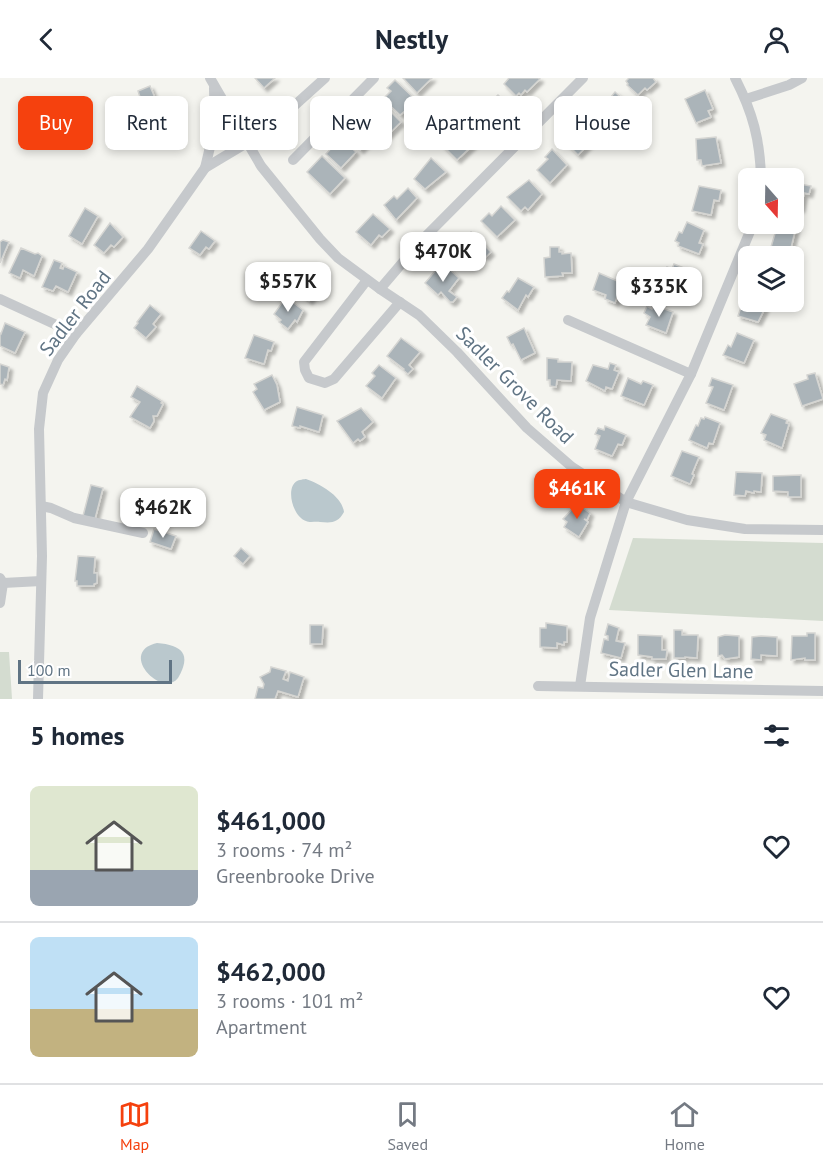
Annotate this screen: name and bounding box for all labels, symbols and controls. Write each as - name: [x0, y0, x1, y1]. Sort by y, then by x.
- text: Nestly: [375, 22, 448, 56]
- icon: back: [30, 23, 63, 56]
- icon: person: [760, 23, 793, 56]
- chip: Buy: [18, 96, 93, 150]
- chip: Rent: [105, 96, 188, 150]
- chip: Filters: [200, 96, 298, 150]
- chip: New: [310, 96, 392, 150]
- chip: Apartment: [404, 96, 542, 150]
- chip: House: [554, 96, 652, 150]
- north arrow: [738, 168, 804, 234]
- map controls: [738, 168, 804, 312]
- pin: $470K: [401, 232, 485, 283]
- text: $470K: [414, 238, 472, 264]
- button: layers: [738, 246, 804, 312]
- pin: $557K: [246, 262, 330, 313]
- street label: Sadler Road: [33, 265, 117, 361]
- pin: $335K: [617, 267, 701, 318]
- text: $557K: [259, 268, 317, 294]
- text: $335K: [630, 273, 688, 299]
- street label: Sadler Grove Road: [451, 321, 579, 449]
- pin: $461K: [535, 469, 619, 520]
- text: $461K: [548, 475, 606, 501]
- pin: $462K: [121, 488, 205, 539]
- text: $462K: [134, 494, 192, 520]
- street label: Sadler Glen Lane: [608, 656, 754, 684]
- scale bar: [18, 657, 172, 684]
- text: 100 m: [27, 660, 70, 680]
- text: 5 homes: [30, 719, 125, 752]
- icon: filters: [760, 719, 793, 752]
- text: $461,000: [216, 804, 326, 837]
- icon: home: [78, 810, 150, 882]
- icon: heart: [760, 830, 793, 863]
- text: 3 rooms · 74 m²: [216, 837, 352, 863]
- text: Greenbrooke Drive: [216, 863, 375, 889]
- text: $462,000: [216, 955, 326, 988]
- icon: home: [78, 961, 150, 1033]
- icon: heart: [760, 981, 793, 1014]
- text: 3 rooms · 101 m²: [216, 988, 363, 1014]
- text: Apartment: [216, 1014, 307, 1040]
- tab: Map: [118, 1098, 151, 1154]
- tab: Saved: [387, 1098, 428, 1154]
- tab: Home: [664, 1098, 705, 1154]

